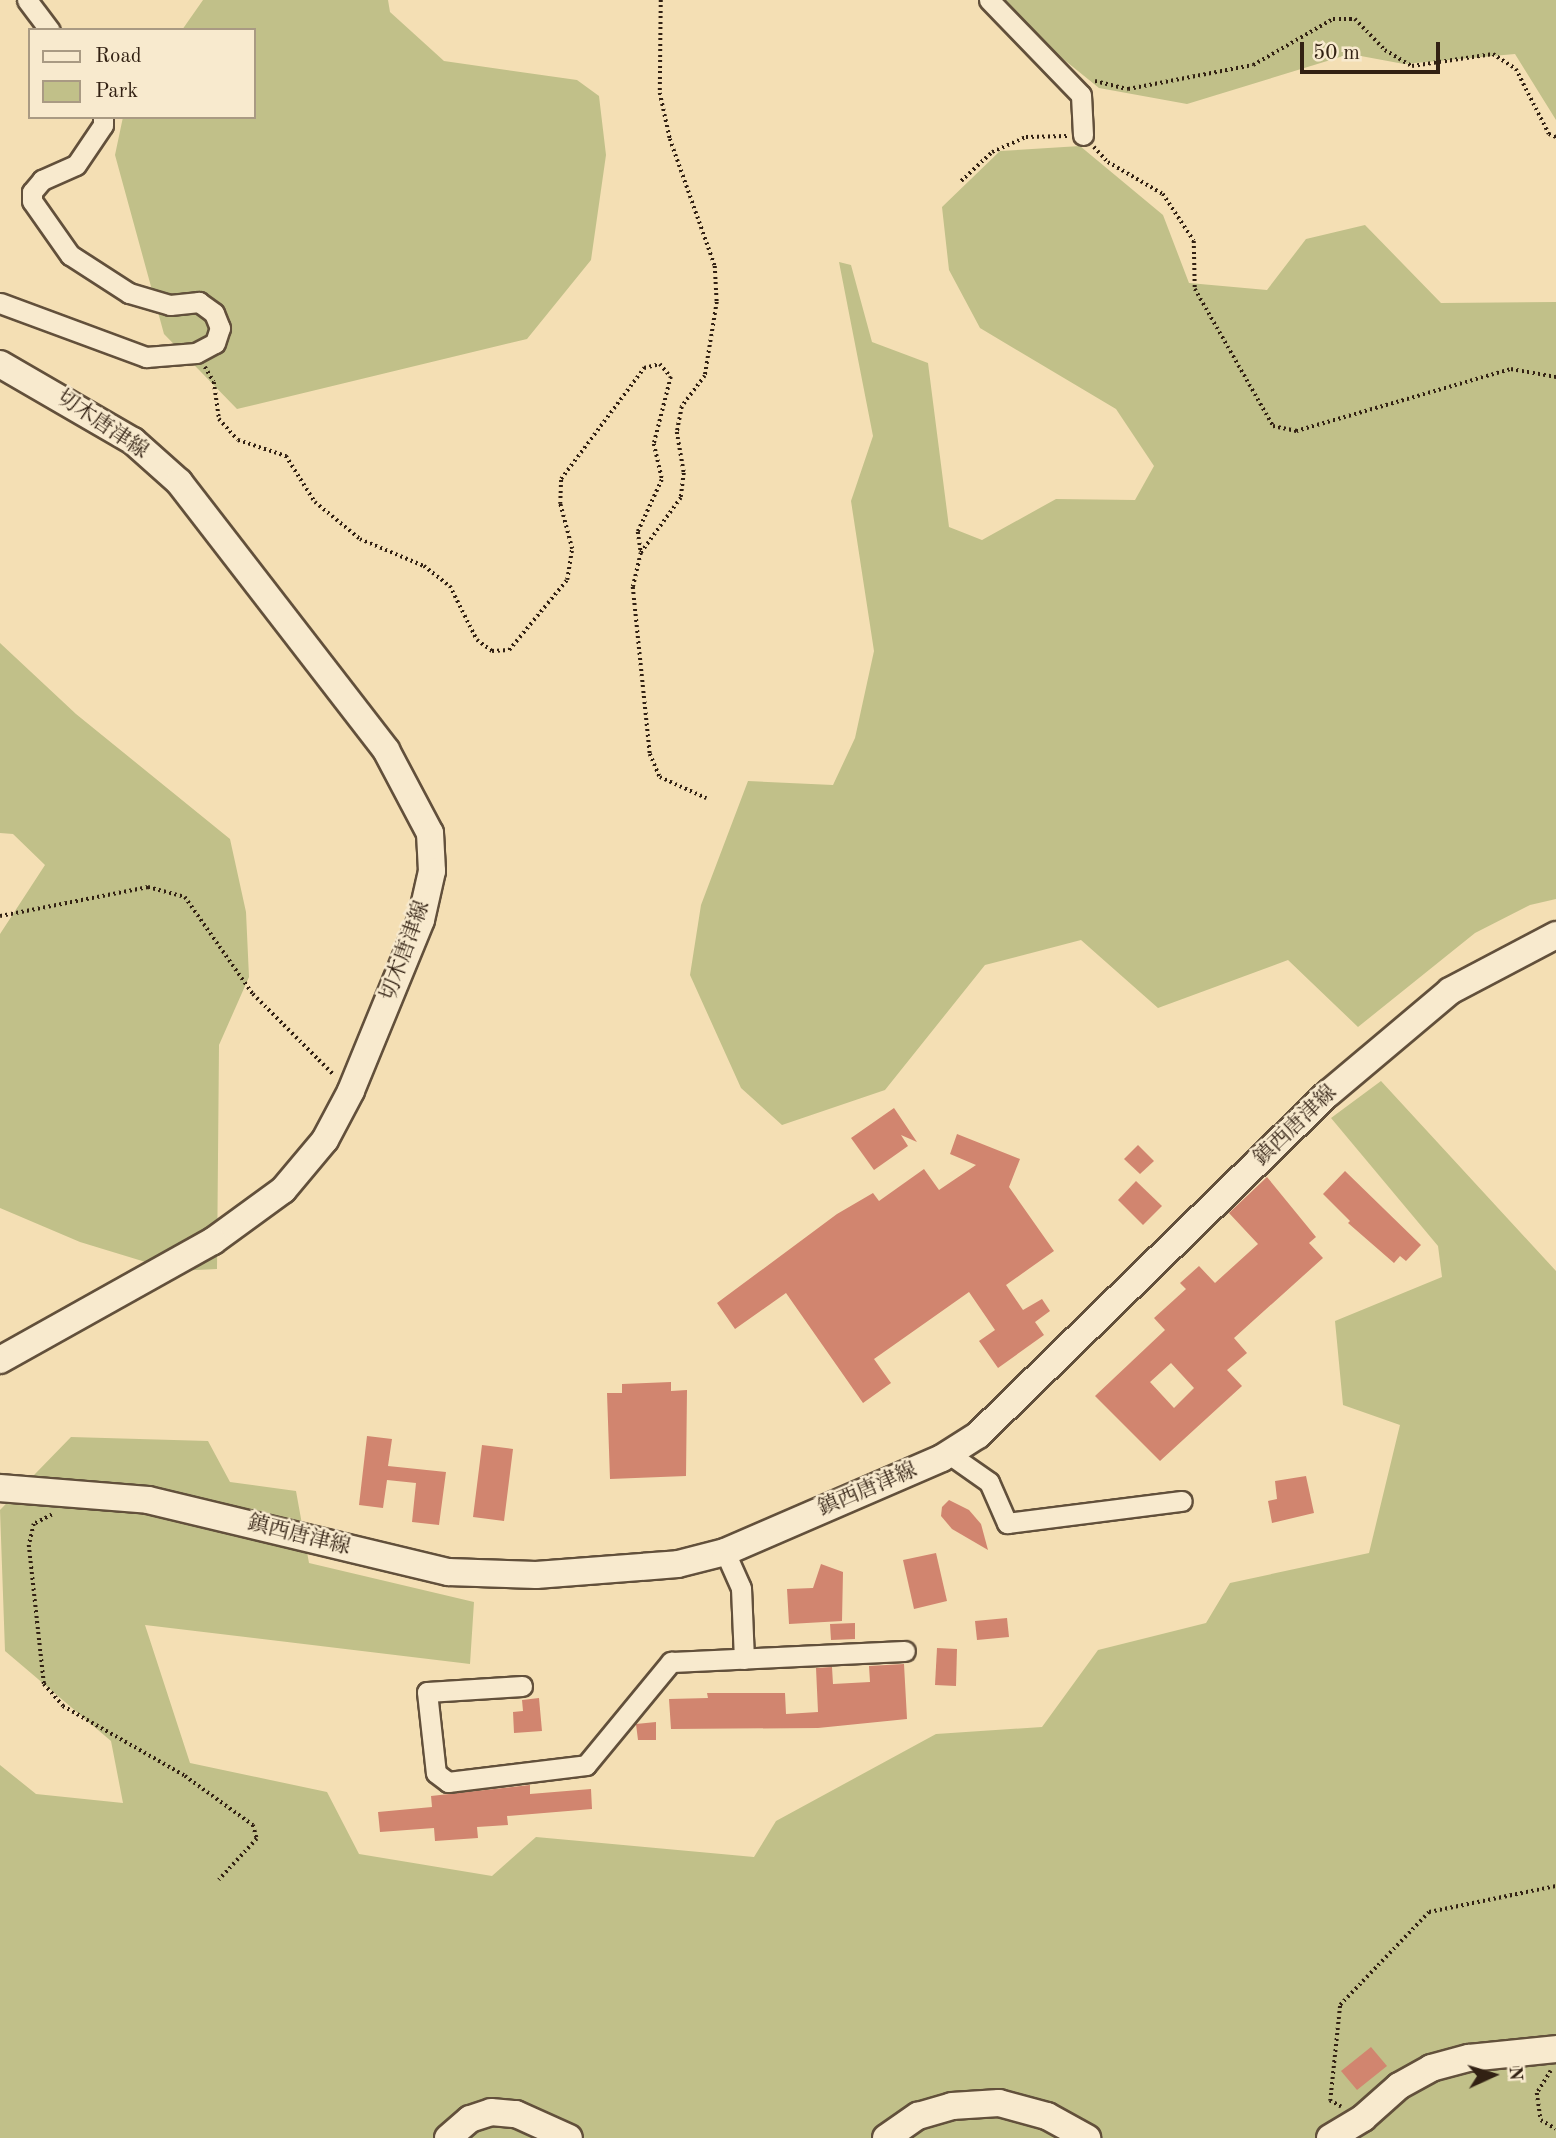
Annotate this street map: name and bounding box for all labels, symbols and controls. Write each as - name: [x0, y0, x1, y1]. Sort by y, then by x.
- legend: [28, 28, 256, 119]
- scale bar: [1304, 28, 1444, 72]
- text: 50 m: [1313, 43, 1360, 64]
- text: Road: [95, 46, 142, 67]
- text: Park: [95, 81, 138, 102]
- street label: 切木唐津線: [51, 385, 153, 465]
- street label: 切木唐津線: [376, 897, 436, 1005]
- street label: 鎮西唐津線: [1249, 1080, 1343, 1172]
- street label: 鎮西唐津線: [815, 1458, 921, 1522]
- street label: 鎮西唐津線: [245, 1511, 353, 1561]
- north arrow: [1458, 2040, 1528, 2110]
- text: N: [1504, 2066, 1524, 2081]

